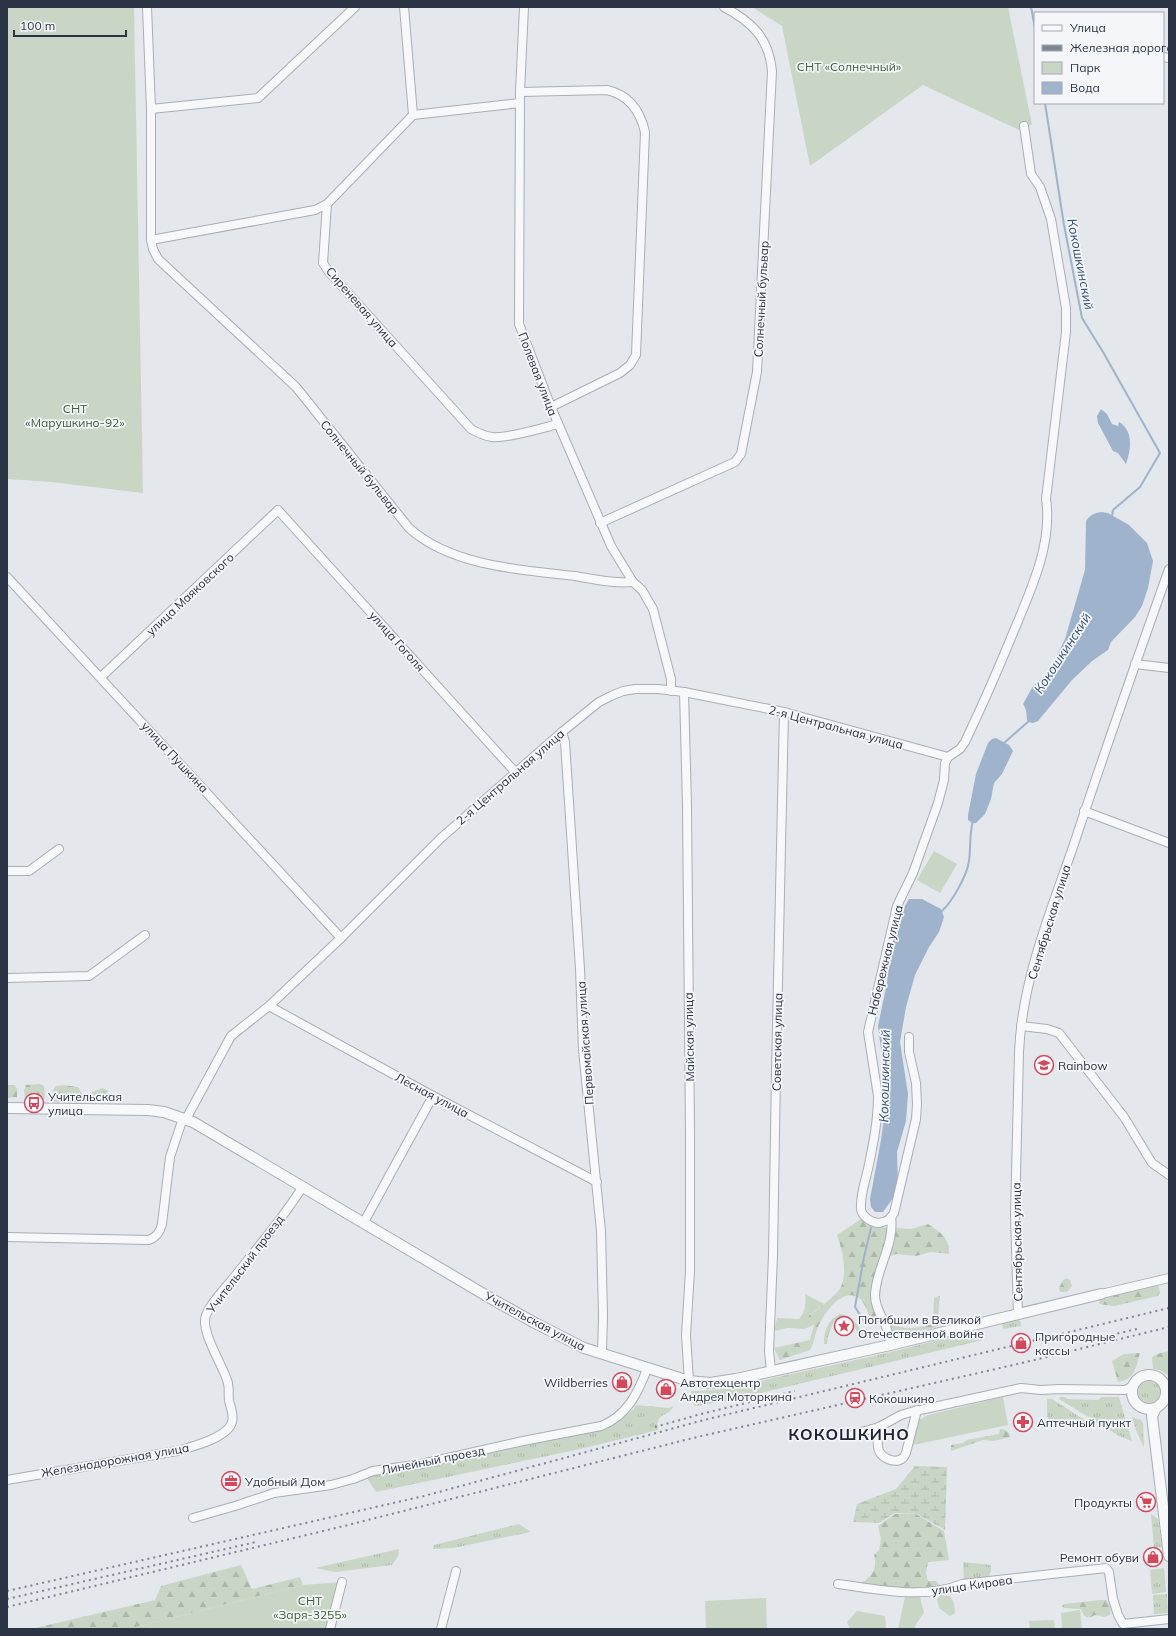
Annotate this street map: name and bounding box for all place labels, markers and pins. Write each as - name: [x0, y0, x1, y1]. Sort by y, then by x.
- school or university icon: Rainbow: [1033, 1054, 1055, 1076]
- place label: Rainbow: [1058, 1058, 1108, 1073]
- place label: Учительская улица: [47, 1089, 122, 1118]
- bus stop icon: Учительская улица: [23, 1092, 45, 1114]
- place label: Погибшим в Великой Отечественной войне: [858, 1312, 984, 1341]
- place icon: Погибшим в Великой Отечественной войне: [833, 1315, 855, 1337]
- place label: Пригородные кассы: [1035, 1329, 1116, 1358]
- shop icon: Пригородные кассы: [1010, 1332, 1032, 1354]
- shop icon: Wildberries: [611, 1371, 633, 1393]
- place label: Wildberries: [544, 1375, 608, 1390]
- place label: Автотехцентр Андрея Моторкина: [680, 1375, 792, 1404]
- shop icon: Автотехцентр Андрея Моторкина: [655, 1378, 677, 1400]
- station icon: Кокошкино: [844, 1387, 866, 1409]
- place label: Кокошкино: [869, 1391, 935, 1406]
- pharmacy icon: Аптечный пункт: [1012, 1411, 1034, 1433]
- place label: Аптечный пункт: [1037, 1415, 1131, 1430]
- office icon: Удобный Дом: [220, 1470, 242, 1492]
- place label: Удобный Дом: [244, 1474, 325, 1489]
- supermarket icon: Продукты: [1135, 1491, 1157, 1513]
- place label: Продукты: [1074, 1495, 1132, 1510]
- shop icon: Ремонт обуви: [1142, 1546, 1164, 1568]
- place label: Ремонт обуви: [1060, 1550, 1139, 1565]

